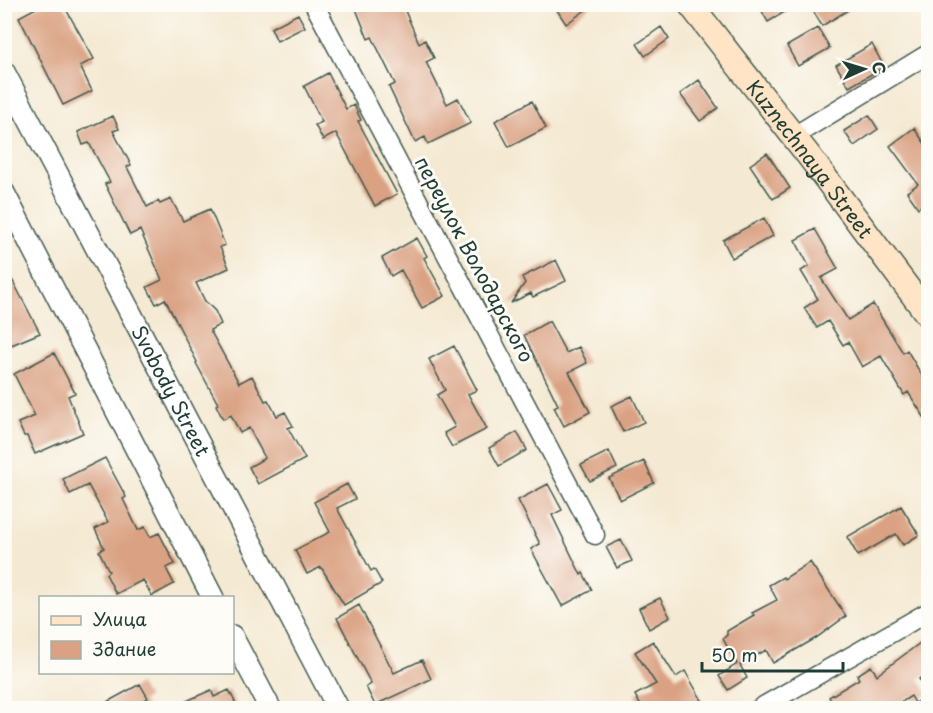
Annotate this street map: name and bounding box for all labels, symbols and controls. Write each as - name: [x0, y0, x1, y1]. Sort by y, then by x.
- north arrow: [834, 39, 894, 99]
- text: С: [868, 61, 892, 75]
- street label: Kuznechnaya Street: [740, 73, 880, 244]
- street label: переулок Володарского: [408, 150, 542, 368]
- street label: Svobody Street: [125, 320, 218, 461]
- legend: [39, 596, 234, 674]
- text: Улица: [93, 605, 147, 632]
- text: Здание: [93, 635, 156, 662]
- scale bar: [702, 635, 843, 673]
- text: 50 m: [711, 641, 758, 668]

